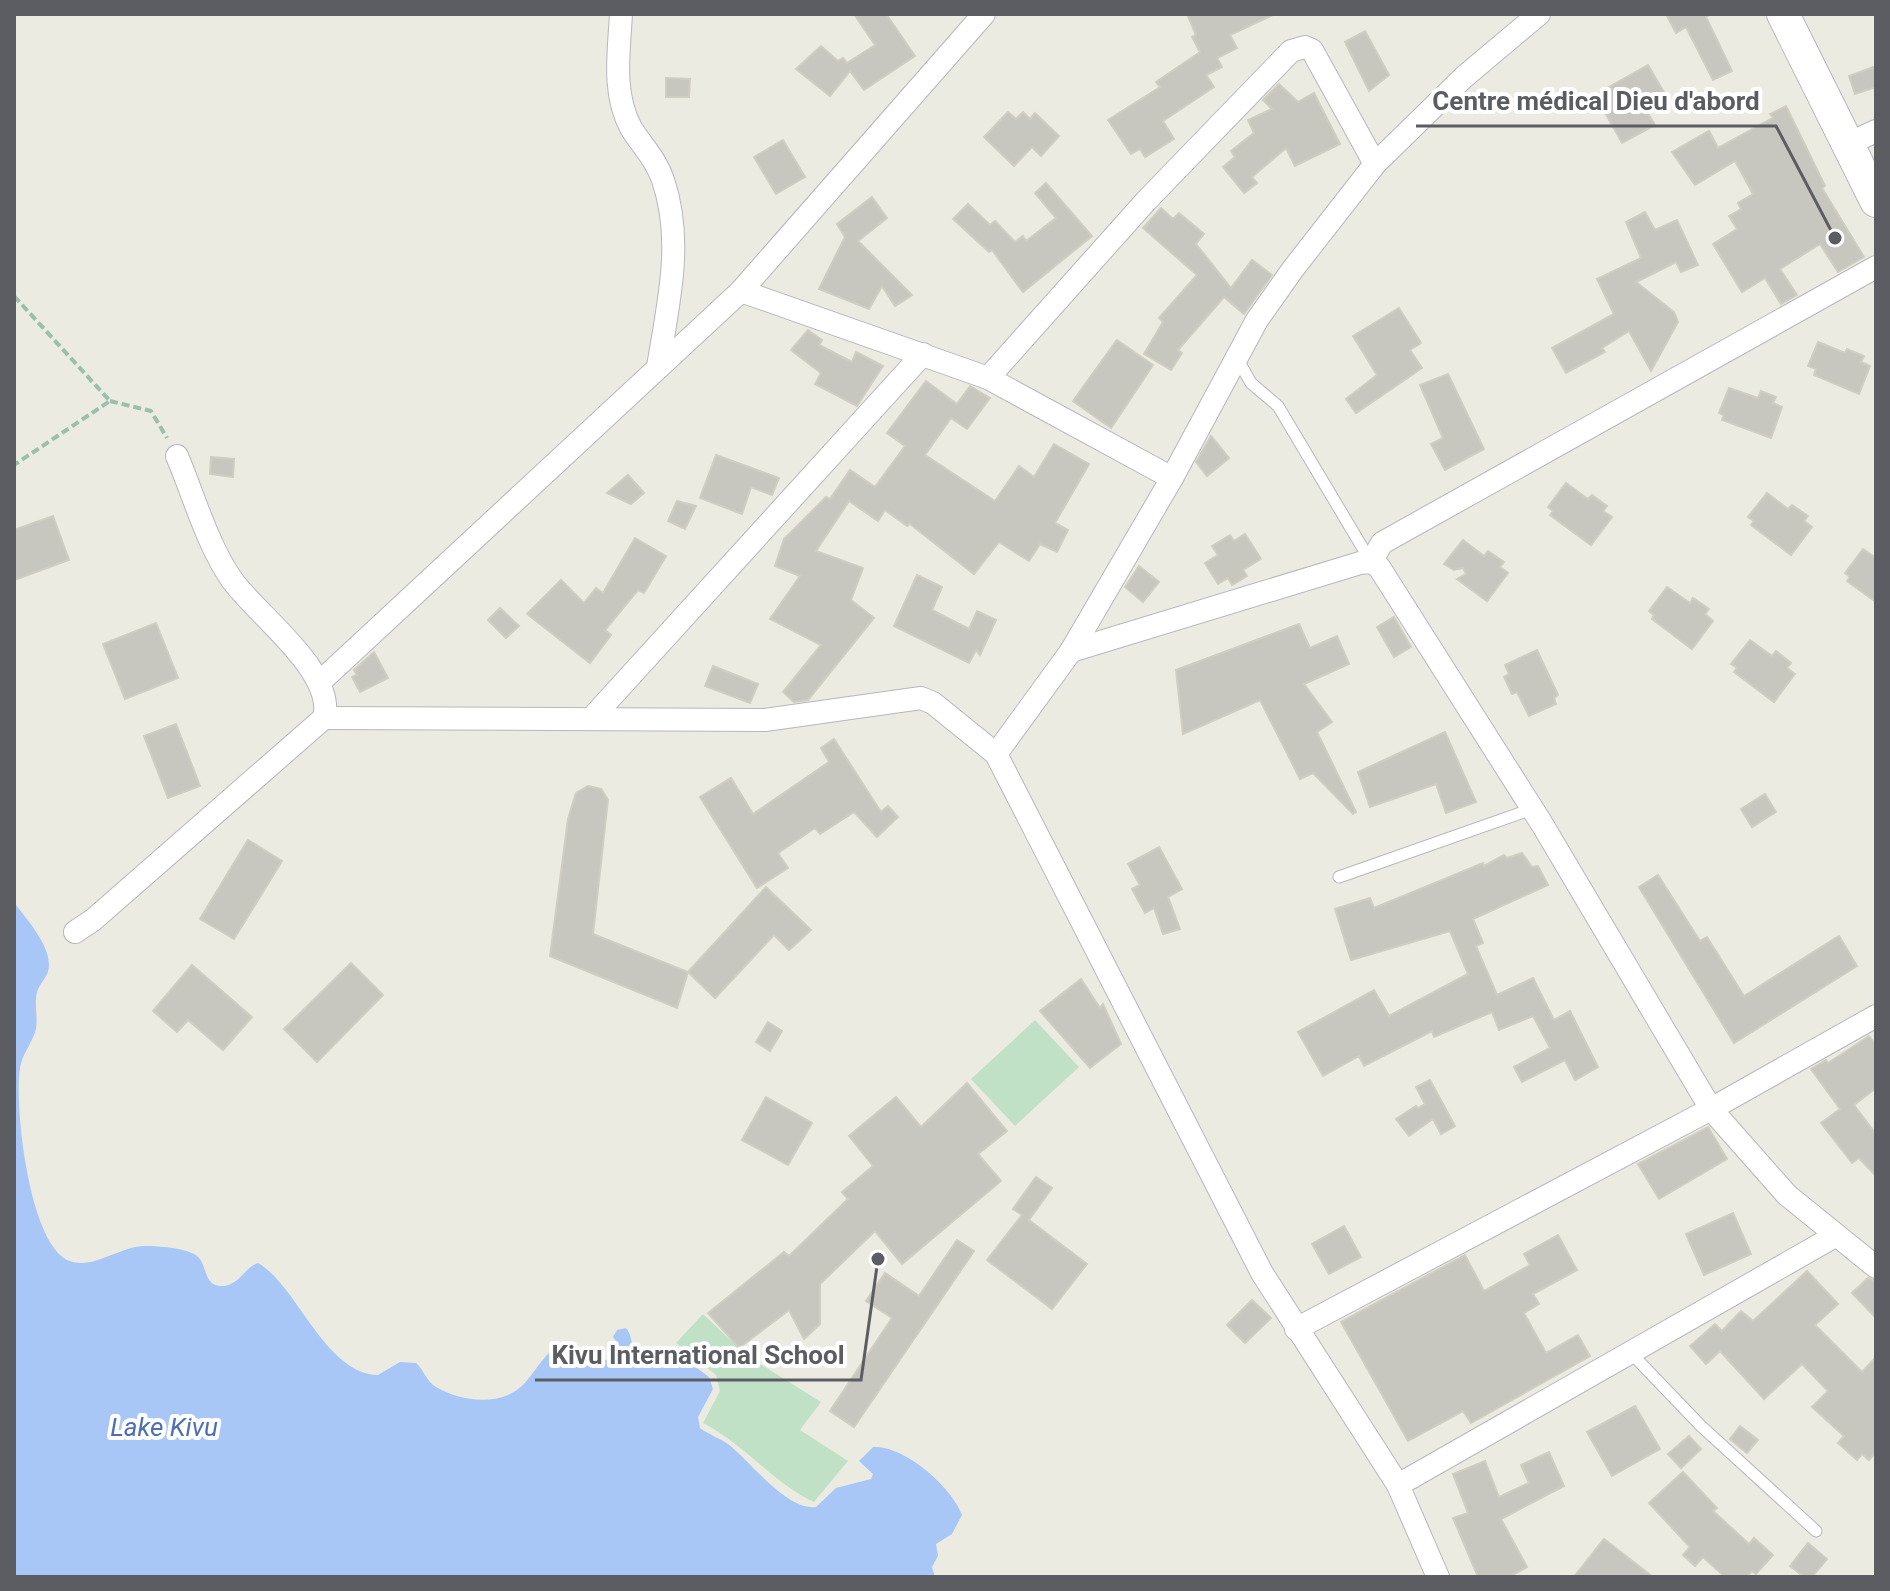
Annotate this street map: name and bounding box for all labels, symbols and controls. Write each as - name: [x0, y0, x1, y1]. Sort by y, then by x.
- callout: Centre médical Dieu d'abord: [1416, 76, 1776, 126]
- text: Centre médical Dieu d'abord: [1432, 86, 1760, 116]
- callout: Kivu International School: [535, 1330, 861, 1380]
- text: Kivu International School: [551, 1340, 845, 1370]
- water label: Lake Kivu: [110, 1412, 218, 1442]

